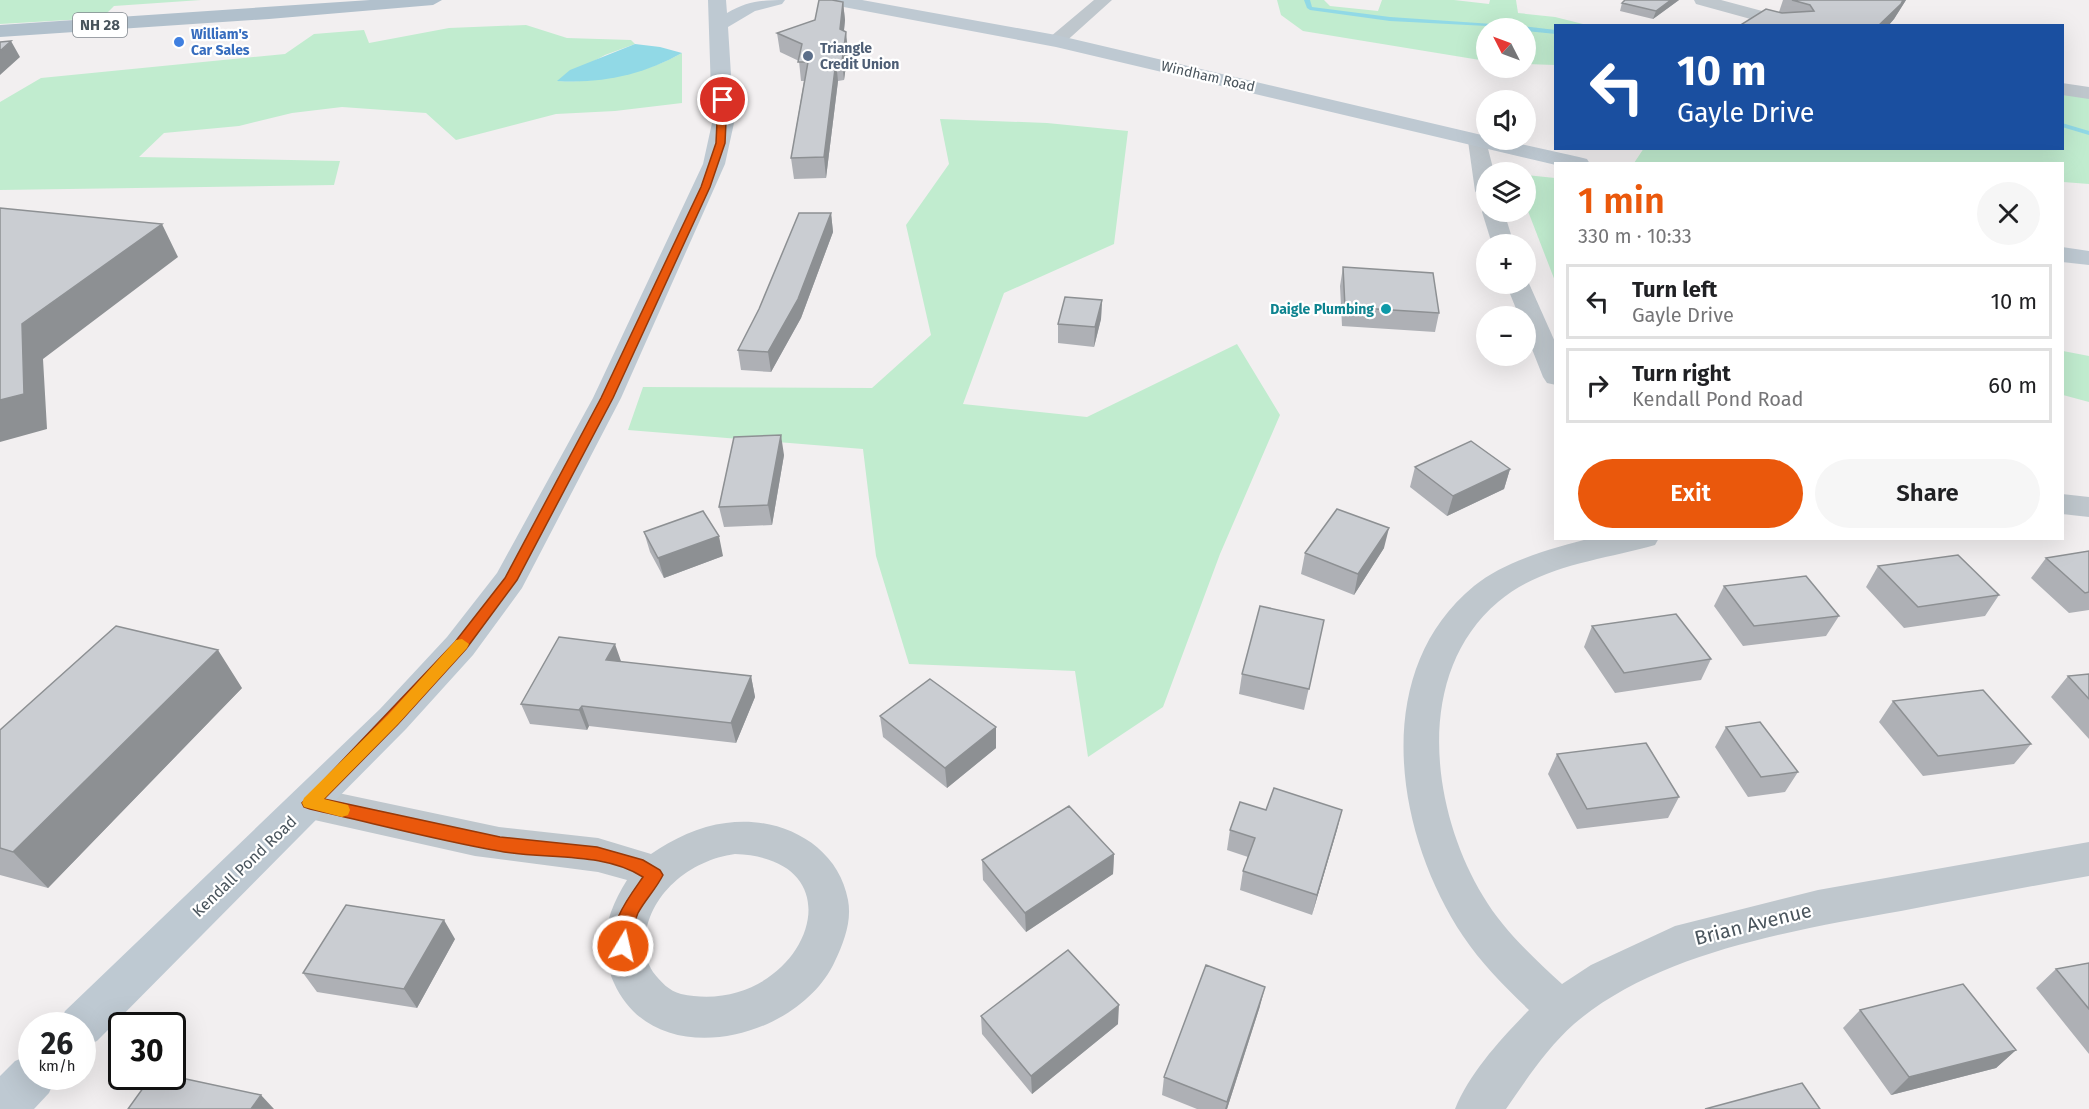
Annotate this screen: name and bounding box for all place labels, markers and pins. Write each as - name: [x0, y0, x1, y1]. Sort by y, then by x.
- place label: William's Car Sales: [191, 26, 250, 59]
- marker: William's Car Sales: [172, 35, 186, 49]
- place label: Triangle Credit Union: [820, 40, 899, 73]
- marker: Triangle Credit Union: [801, 49, 815, 63]
- pin: [697, 74, 748, 125]
- place label: Daigle Plumbing: [1270, 301, 1374, 318]
- marker: Daigle Plumbing: [1379, 302, 1393, 316]

